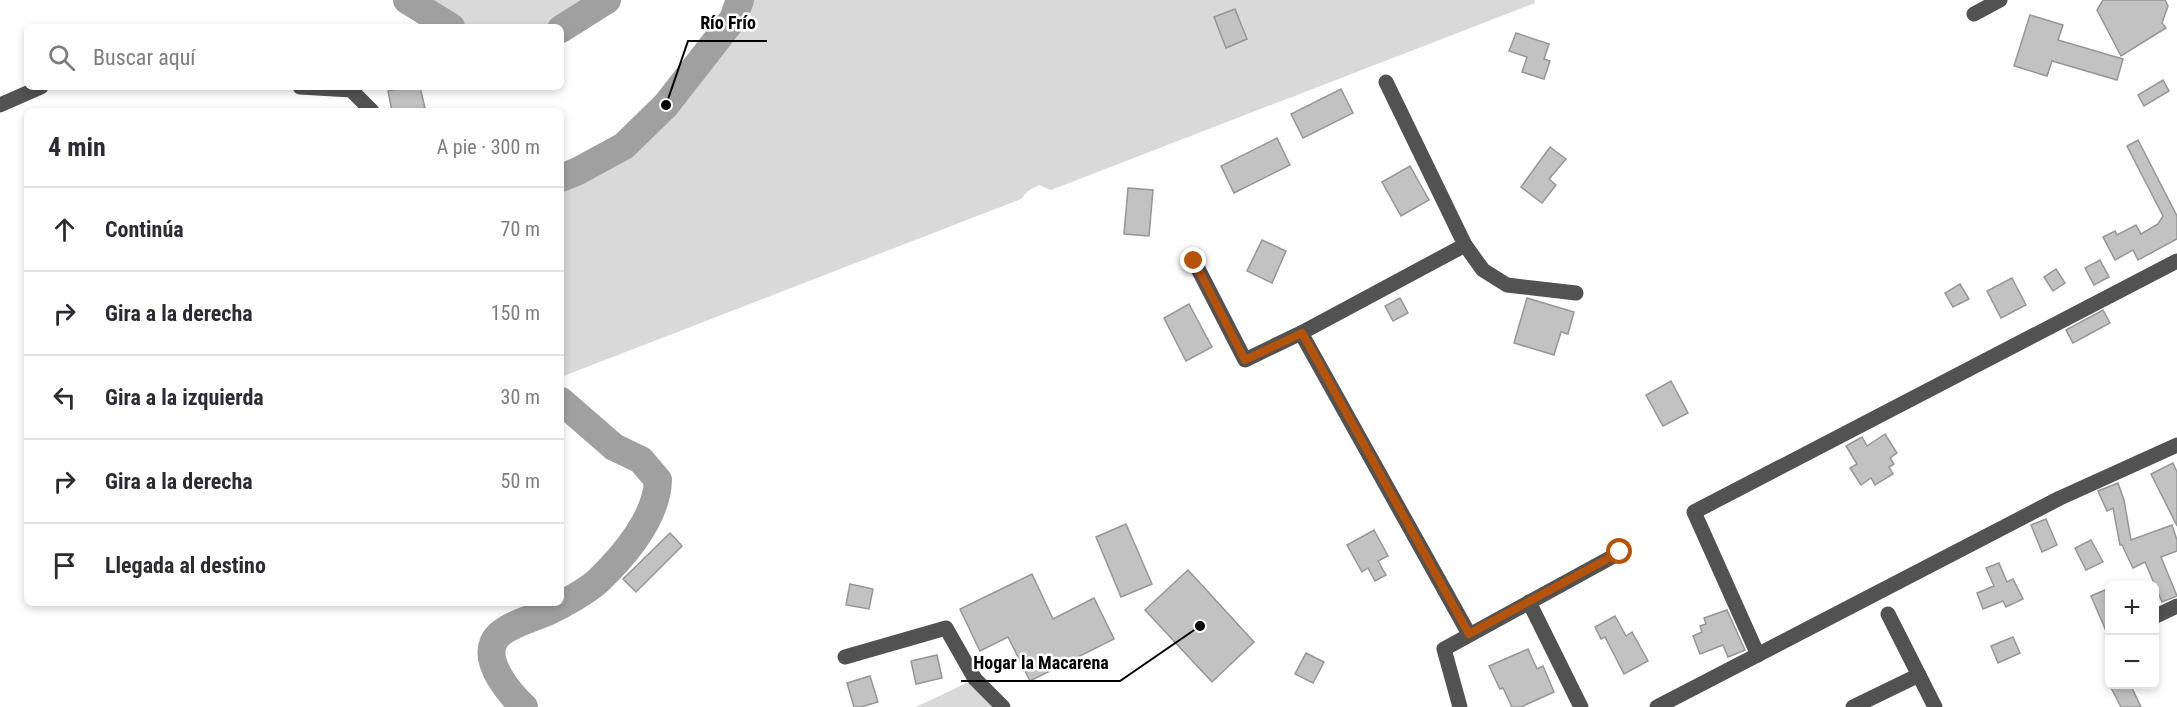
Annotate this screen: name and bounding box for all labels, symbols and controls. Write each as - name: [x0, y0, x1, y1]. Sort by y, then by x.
- callout: Río Frío: [688, 5, 767, 41]
- text: Río Frío: [700, 12, 756, 33]
- search box: [24, 24, 564, 90]
- icon: search: [45, 41, 78, 74]
- text: Buscar aquí: [93, 45, 196, 70]
- text: 4 min: [48, 132, 106, 162]
- text: A pie · 300 m: [437, 135, 540, 159]
- icon: ahead: [48, 213, 81, 246]
- text: Continúa: [105, 217, 184, 242]
- text: 70 m: [501, 217, 540, 241]
- route end: [1180, 247, 1206, 273]
- icon: right: [48, 297, 81, 330]
- text: Gira a la derecha: [105, 301, 253, 326]
- text: 150 m: [491, 301, 540, 325]
- icon: left: [48, 381, 81, 414]
- text: Gira a la izquierda: [105, 385, 264, 410]
- text: 30 m: [501, 385, 540, 409]
- icon: right: [48, 465, 81, 498]
- text: Gira a la derecha: [105, 469, 253, 494]
- text: 50 m: [501, 469, 540, 493]
- route start: [1606, 538, 1632, 564]
- icon: arrive: [48, 549, 81, 582]
- text: Llegada al destino: [105, 553, 266, 578]
- map controls: [2105, 581, 2159, 689]
- button: +: [2105, 581, 2159, 635]
- button: −: [2105, 635, 2159, 689]
- callout: Hogar la Macarena: [961, 645, 1120, 681]
- text: Hogar la Macarena: [973, 652, 1109, 673]

